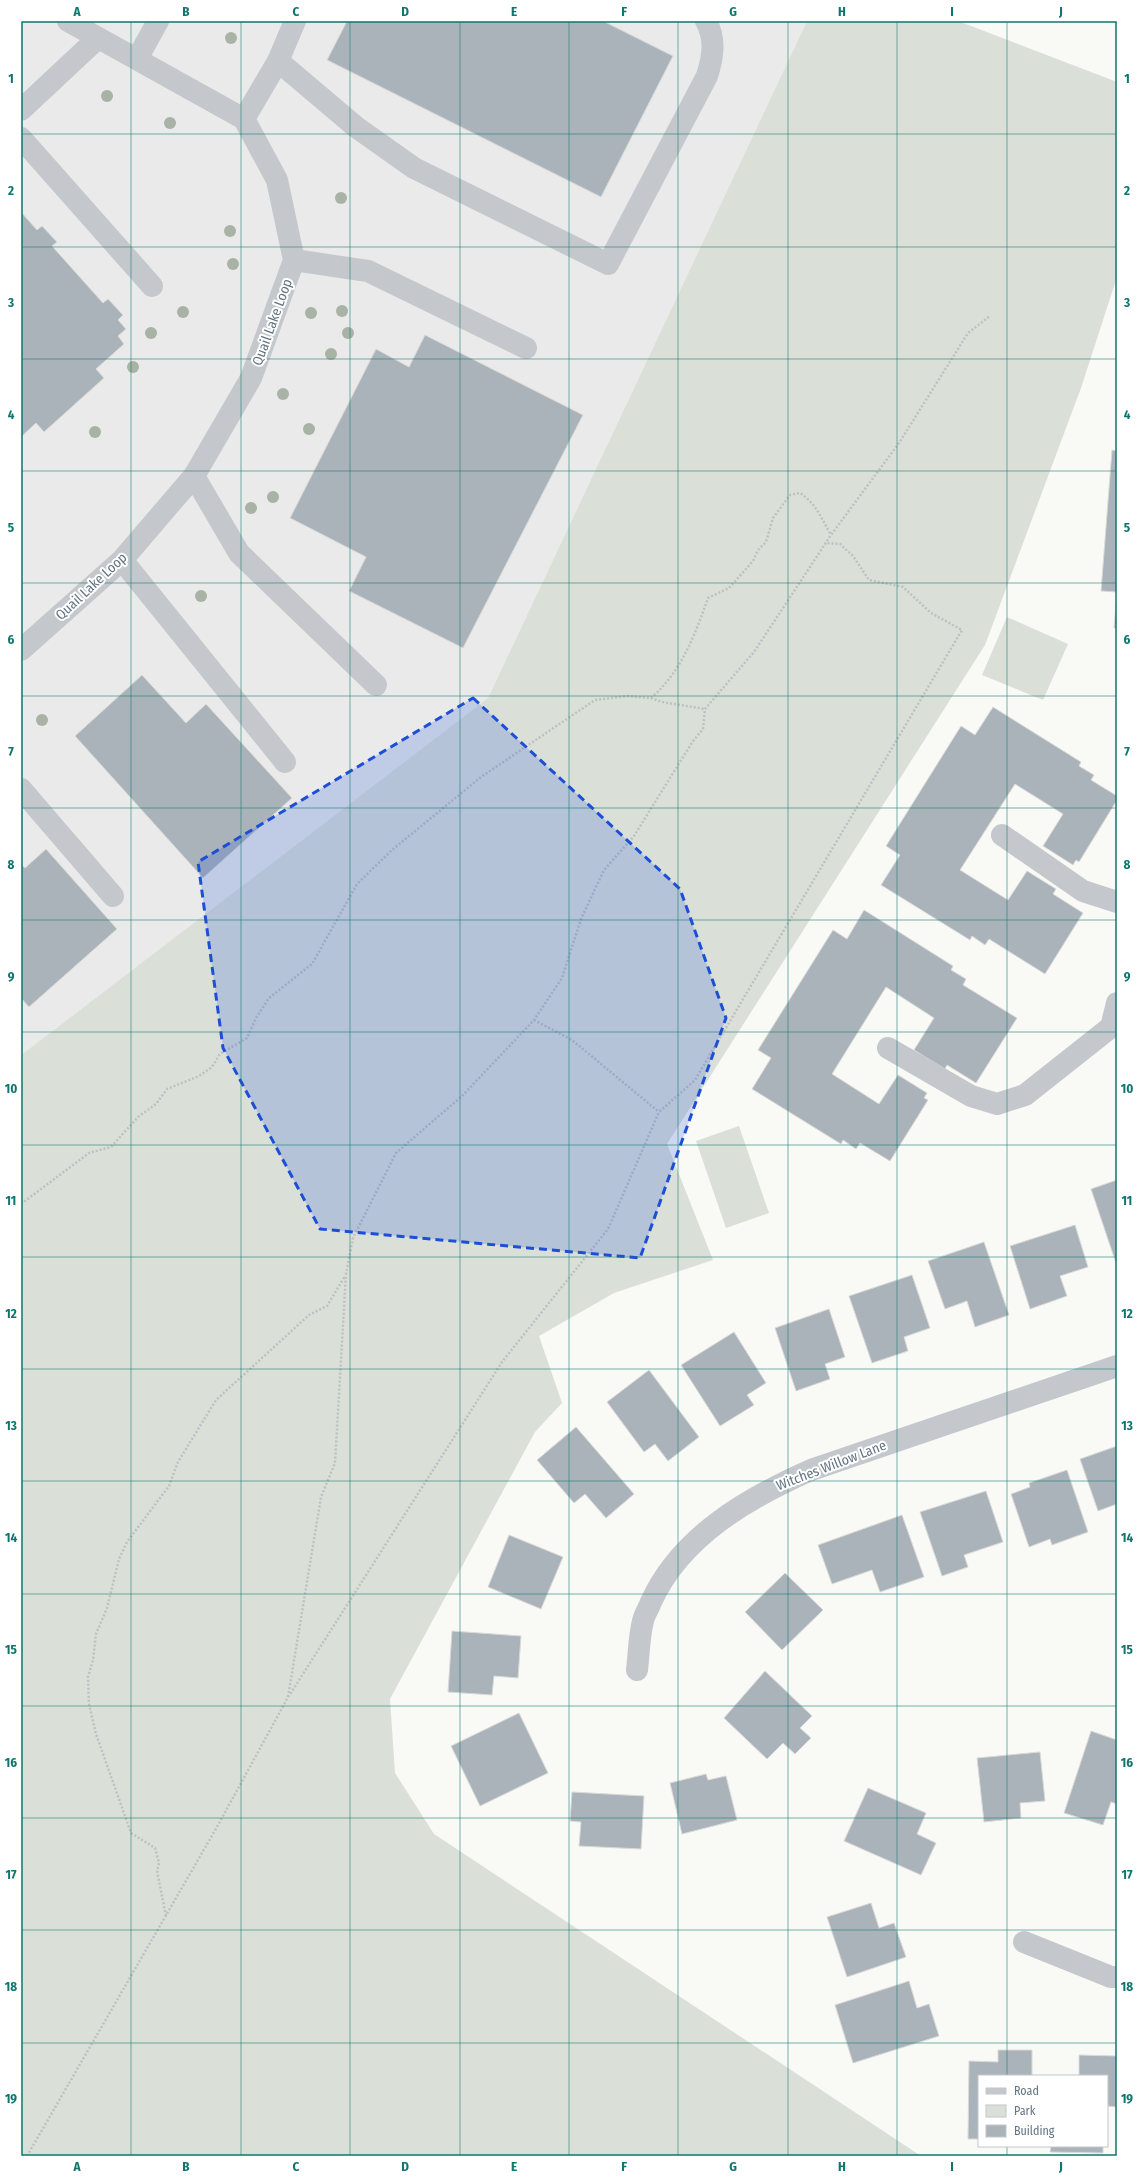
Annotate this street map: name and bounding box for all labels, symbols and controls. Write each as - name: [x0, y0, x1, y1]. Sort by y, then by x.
- text: A: [72, 4, 81, 19]
- text: B: [182, 4, 190, 19]
- text: C: [293, 4, 300, 19]
- text: D: [401, 4, 409, 19]
- text: E: [511, 4, 517, 19]
- text: F: [621, 4, 627, 19]
- text: G: [729, 4, 737, 19]
- text: H: [838, 4, 846, 19]
- text: I: [950, 4, 954, 19]
- text: J: [1058, 4, 1063, 19]
- text: 1: [8, 71, 14, 86]
- text: 1: [1124, 71, 1130, 86]
- text: 2: [7, 183, 14, 198]
- text: 2: [1123, 183, 1130, 198]
- street label: Quail Lake Loop: [249, 276, 296, 368]
- text: 3: [7, 295, 14, 310]
- text: 3: [1123, 295, 1130, 310]
- text: 4: [8, 407, 15, 422]
- text: 4: [1124, 407, 1131, 422]
- text: 5: [8, 520, 14, 535]
- text: 5: [1124, 520, 1130, 535]
- street label: Quail Lake Loop: [52, 549, 130, 624]
- text: 6: [8, 632, 15, 647]
- text: 6: [1124, 632, 1131, 647]
- text: 7: [8, 744, 14, 759]
- text: 7: [1124, 744, 1130, 759]
- text: 8: [8, 857, 15, 872]
- text: 8: [1124, 857, 1131, 872]
- text: 9: [8, 969, 15, 984]
- text: 9: [1124, 969, 1131, 984]
- text: 10: [5, 1081, 17, 1096]
- text: 10: [1121, 1081, 1133, 1096]
- text: 11: [6, 1193, 16, 1208]
- text: 11: [1122, 1193, 1132, 1208]
- text: 12: [5, 1306, 17, 1321]
- text: 12: [1121, 1306, 1133, 1321]
- text: 13: [5, 1418, 17, 1433]
- text: 13: [1121, 1418, 1133, 1433]
- street label: Witches Willow Lane: [774, 1437, 889, 1494]
- text: 14: [5, 1530, 17, 1545]
- text: 14: [1121, 1530, 1133, 1545]
- text: 15: [5, 1642, 17, 1657]
- text: 15: [1121, 1642, 1133, 1657]
- text: 16: [5, 1755, 17, 1770]
- text: 16: [1121, 1755, 1133, 1770]
- text: 17: [5, 1867, 17, 1882]
- text: 17: [1121, 1867, 1133, 1882]
- text: 18: [5, 1979, 17, 1994]
- text: 18: [1121, 1979, 1133, 1994]
- legend: [978, 2075, 1108, 2147]
- text: Road: [1014, 2084, 1039, 2098]
- text: 19: [5, 2091, 17, 2106]
- text: 19: [1121, 2091, 1133, 2106]
- text: Park: [1014, 2104, 1036, 2118]
- text: Building: [1014, 2124, 1055, 2138]
- text: A: [72, 2159, 81, 2174]
- text: B: [182, 2159, 190, 2174]
- text: C: [293, 2159, 300, 2174]
- text: D: [401, 2159, 409, 2174]
- text: E: [511, 2159, 517, 2174]
- text: F: [621, 2159, 627, 2174]
- text: G: [729, 2159, 737, 2174]
- text: H: [838, 2159, 846, 2174]
- text: I: [950, 2159, 954, 2174]
- text: J: [1058, 2159, 1063, 2174]

